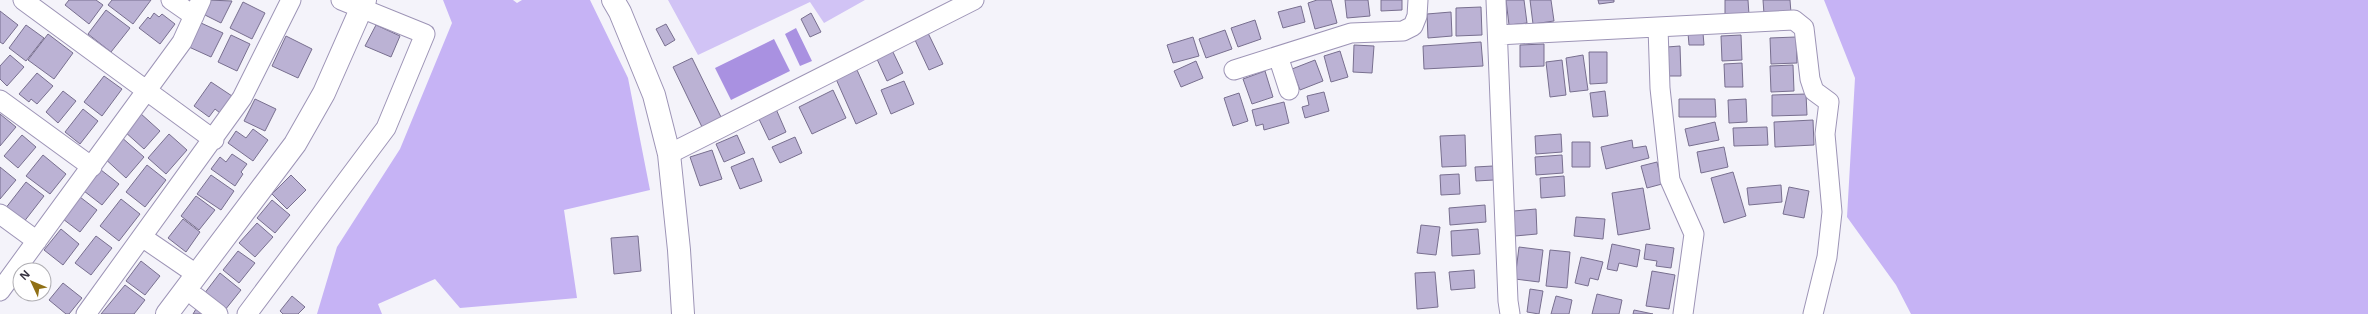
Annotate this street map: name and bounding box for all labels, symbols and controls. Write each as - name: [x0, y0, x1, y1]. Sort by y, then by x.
- north arrow: [12, 262, 52, 302]
- text: N: [16, 266, 33, 283]

